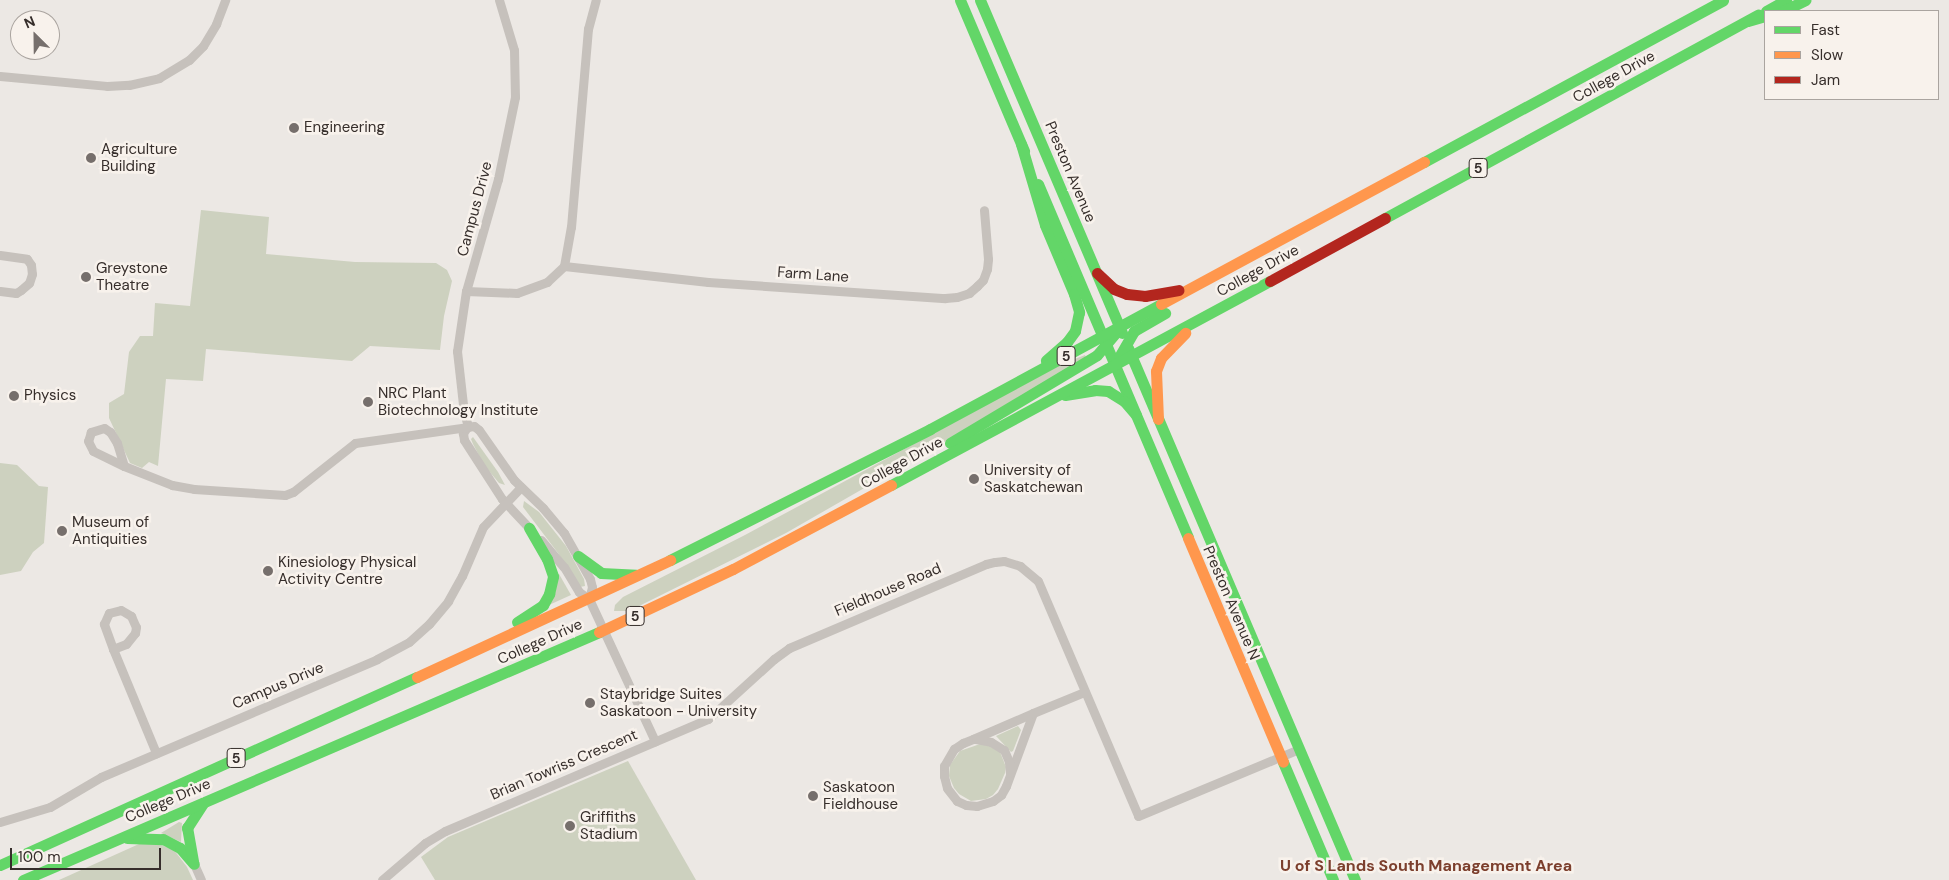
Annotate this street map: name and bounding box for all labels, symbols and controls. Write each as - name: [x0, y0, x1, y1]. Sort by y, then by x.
- north arrow: [10, 10, 60, 60]
- legend: [1764, 10, 1939, 100]
- text: N: [21, 12, 38, 32]
- text: Fast: [1811, 20, 1840, 40]
- text: Slow: [1811, 45, 1843, 65]
- street label: College Drive: [1570, 47, 1658, 107]
- text: Jam: [1811, 70, 1840, 90]
- place label: Engineering: [304, 119, 385, 137]
- street label: Preston Avenue: [1041, 119, 1099, 225]
- marker: Engineering: [288, 122, 300, 134]
- place label: Agriculture Building: [101, 140, 177, 175]
- marker: Agriculture Building: [85, 152, 97, 164]
- road number: 5: [1468, 156, 1488, 180]
- street label: Campus Drive: [454, 160, 496, 258]
- street label: College Drive: [1214, 241, 1302, 301]
- place label: Greystone Theatre: [96, 259, 168, 294]
- street label: Farm Lane: [777, 264, 849, 286]
- marker: Greystone Theatre: [80, 271, 92, 283]
- road number: 5: [1056, 344, 1076, 368]
- place label: NRC Plant Biotechnology Institute: [378, 384, 538, 419]
- place label: Physics: [24, 387, 76, 405]
- marker: Physics: [8, 390, 20, 402]
- marker: NRC Plant Biotechnology Institute: [362, 396, 374, 408]
- street label: College Drive: [858, 433, 946, 493]
- place label: University of Saskatchewan: [984, 461, 1083, 496]
- marker: University of Saskatchewan: [968, 473, 980, 485]
- place label: Museum of Antiquities: [72, 513, 149, 548]
- marker: Museum of Antiquities: [56, 525, 68, 537]
- street label: Preston Avenue N: [1199, 543, 1263, 663]
- place label: Kinesiology Physical Activity Centre: [278, 553, 416, 588]
- street label: Fieldhouse Road: [832, 559, 944, 621]
- marker: Kinesiology Physical Activity Centre: [262, 565, 274, 577]
- road number: 5: [625, 604, 645, 628]
- street label: College Drive: [495, 615, 585, 669]
- street label: Campus Drive: [230, 659, 326, 713]
- place label: Staybridge Suites Saskatoon - University: [600, 685, 757, 720]
- marker: Staybridge Suites Saskatoon - University: [584, 697, 596, 709]
- street label: Brian Towriss Crescent: [488, 726, 640, 804]
- road number: 5: [226, 746, 246, 770]
- street label: College Drive: [123, 775, 213, 827]
- place label: Saskatoon Fieldhouse: [823, 778, 898, 813]
- marker: Saskatoon Fieldhouse: [807, 790, 819, 802]
- place label: Griffiths Stadium: [580, 808, 638, 843]
- marker: Griffiths Stadium: [564, 820, 576, 832]
- scale bar: [12, 838, 164, 870]
- text: 100 m: [18, 847, 61, 867]
- district label: U of S Lands South Management Area: [1280, 856, 1572, 876]

